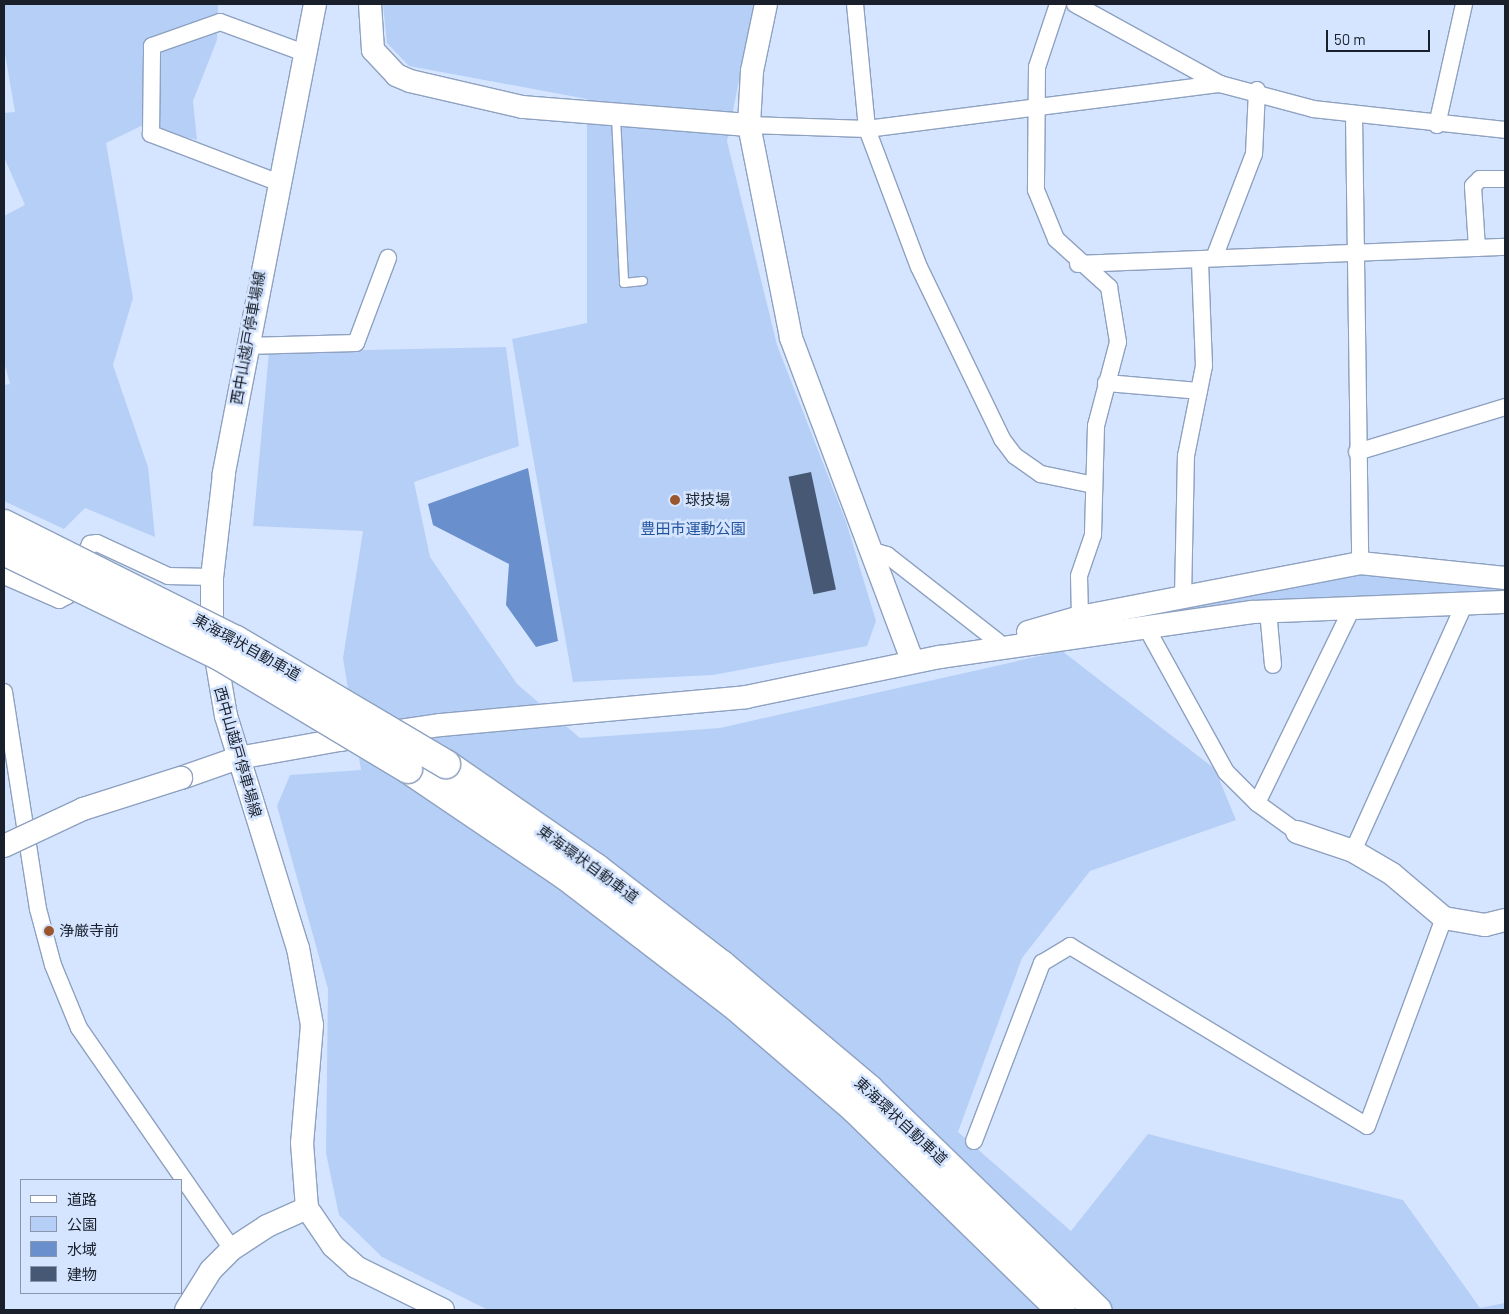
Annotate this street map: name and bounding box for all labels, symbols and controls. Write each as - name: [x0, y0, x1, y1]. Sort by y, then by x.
- scale bar: [1329, 20, 1433, 52]
- text: 50 m: [1334, 30, 1366, 48]
- street label: 西中山越戸停車場線: [227, 270, 269, 406]
- place label: 球技場: [685, 491, 730, 509]
- marker: 球技場: [669, 494, 681, 506]
- park label: 豊田市運動公園: [641, 520, 745, 538]
- street label: 東海環状自動車道: [190, 610, 304, 684]
- street label: 西中山越戸停車場線: [211, 685, 265, 819]
- street label: 東海環状自動車道: [534, 821, 642, 907]
- place label: 浄厳寺前: [59, 922, 119, 940]
- marker: 浄厳寺前: [43, 925, 55, 937]
- street label: 東海環状自動車道: [851, 1073, 951, 1169]
- legend: [20, 1179, 182, 1294]
- text: 道路: [67, 1190, 97, 1208]
- text: 公園: [67, 1215, 97, 1233]
- text: 水域: [67, 1240, 97, 1258]
- text: 建物: [67, 1265, 97, 1283]

